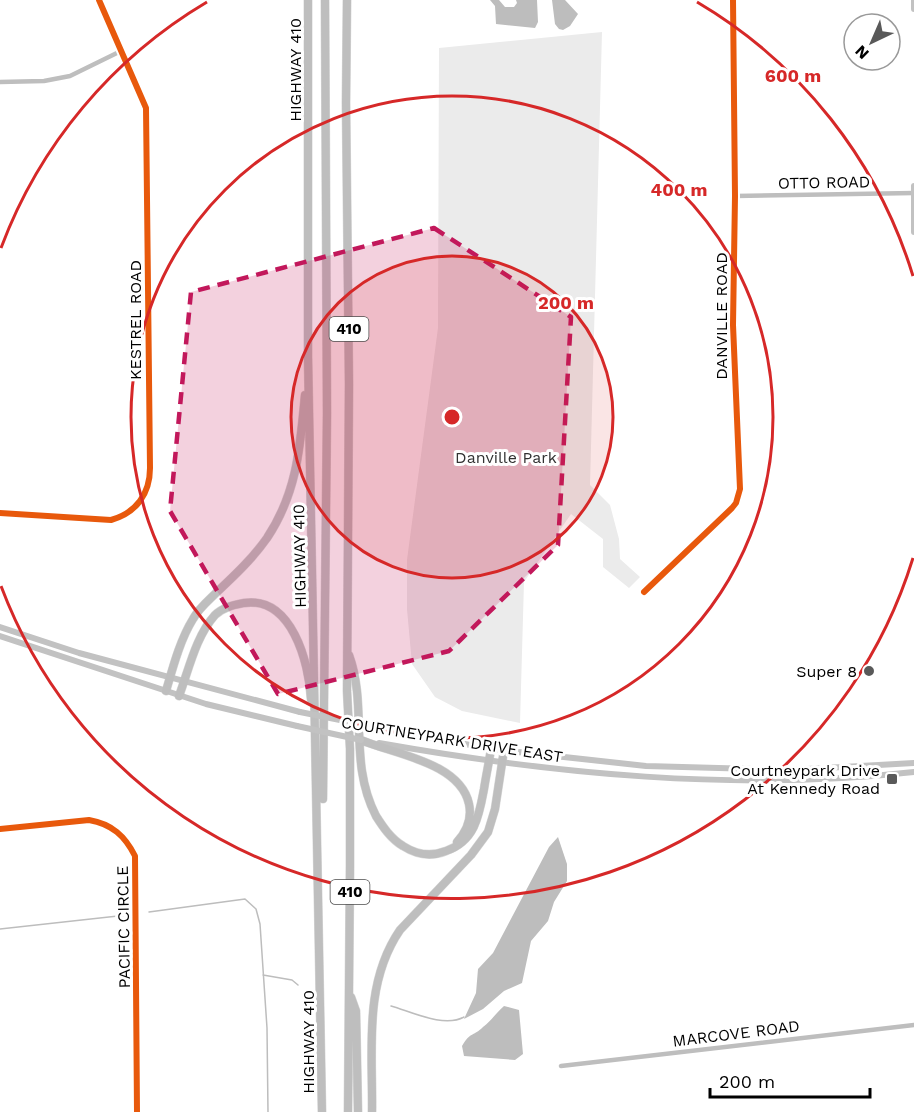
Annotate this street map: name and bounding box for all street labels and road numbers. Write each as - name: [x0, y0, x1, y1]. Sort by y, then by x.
- street label: HIGHWAY 410: [286, 18, 305, 122]
- street label: OTTO ROAD: [778, 172, 870, 193]
- street label: DANVILLE ROAD: [712, 252, 731, 380]
- street label: KESTREL ROAD: [126, 260, 145, 380]
- road number: 410: [330, 317, 368, 341]
- street label: HIGHWAY 410: [289, 504, 310, 608]
- street label: COURTNEYPARK DRIVE EAST: [340, 713, 564, 766]
- street label: PACIFIC CIRCLE: [113, 865, 134, 989]
- road number: 410: [330, 880, 370, 904]
- street label: HIGHWAY 410: [299, 990, 318, 1094]
- street label: MARCOVE ROAD: [672, 1016, 801, 1051]

